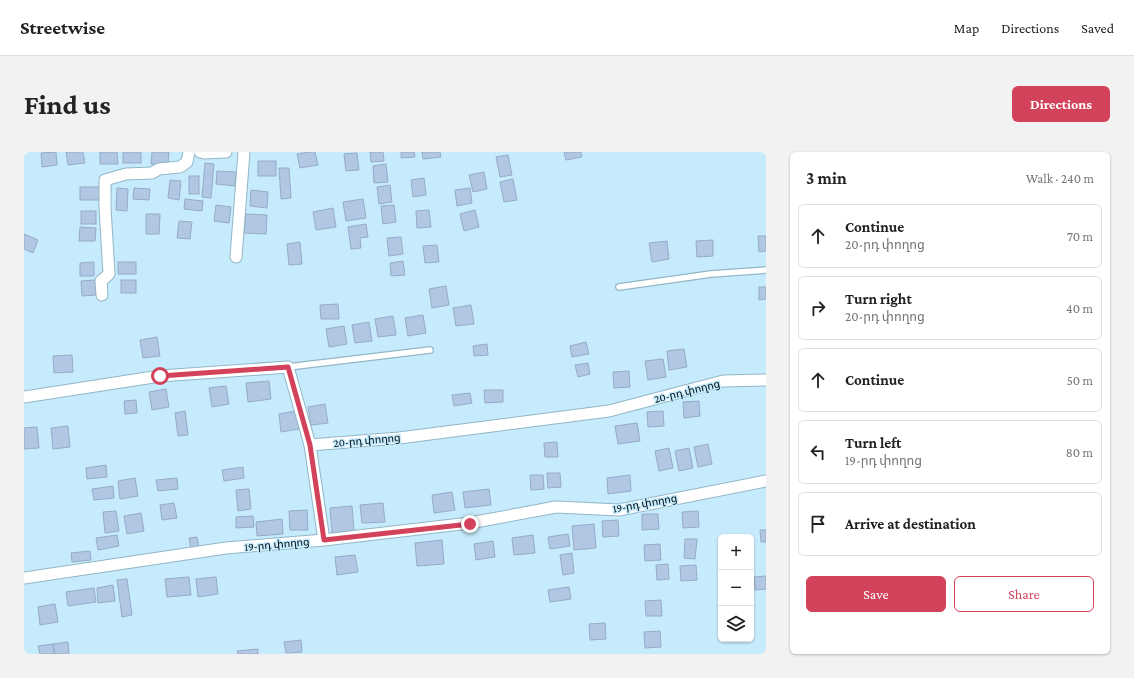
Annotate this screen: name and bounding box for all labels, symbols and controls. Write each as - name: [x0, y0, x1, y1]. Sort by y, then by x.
- text: Streetwise: [20, 17, 105, 38]
- text: Map: [954, 20, 979, 36]
- text: Directions: [1001, 20, 1059, 36]
- text: Saved: [1081, 20, 1114, 36]
- button: Directions: [1012, 86, 1110, 122]
- text: Find us: [24, 89, 111, 120]
- text: 3 min: [806, 169, 847, 188]
- text: Walk · 240 m: [1026, 171, 1094, 186]
- text: Continue: [845, 219, 904, 235]
- icon: ahead: [807, 225, 829, 247]
- text: 70 m: [1067, 229, 1093, 244]
- text: 20-րդ փողոց: [845, 237, 925, 252]
- text: Turn right: [845, 291, 912, 307]
- icon: right: [807, 297, 829, 319]
- text: 40 m: [1066, 301, 1093, 316]
- text: 20-րդ փողոց: [845, 309, 925, 324]
- route start: [151, 367, 169, 385]
- icon: ahead: [807, 369, 829, 391]
- text: Continue: [845, 372, 904, 388]
- text: 50 m: [1067, 373, 1093, 388]
- street label: 20-րդ փողոց: [653, 377, 721, 406]
- street label: 20-րդ փողոց: [333, 431, 401, 450]
- text: Turn left: [845, 435, 901, 451]
- icon: left: [807, 441, 829, 463]
- text: 80 m: [1066, 445, 1093, 460]
- text: 19-րդ փողոց: [845, 453, 922, 468]
- street label: 19-րդ փողոց: [612, 491, 678, 516]
- icon: arrive: [807, 513, 829, 535]
- route end: [461, 515, 479, 533]
- text: Arrive at destination: [845, 516, 976, 532]
- map controls: [718, 534, 754, 642]
- button: +: [718, 534, 754, 570]
- street label: 19-րդ փողոց: [244, 535, 310, 554]
- button: −: [718, 570, 754, 606]
- button: Save: [806, 576, 946, 612]
- button: Share: [954, 576, 1094, 612]
- button: layers: [718, 606, 754, 642]

